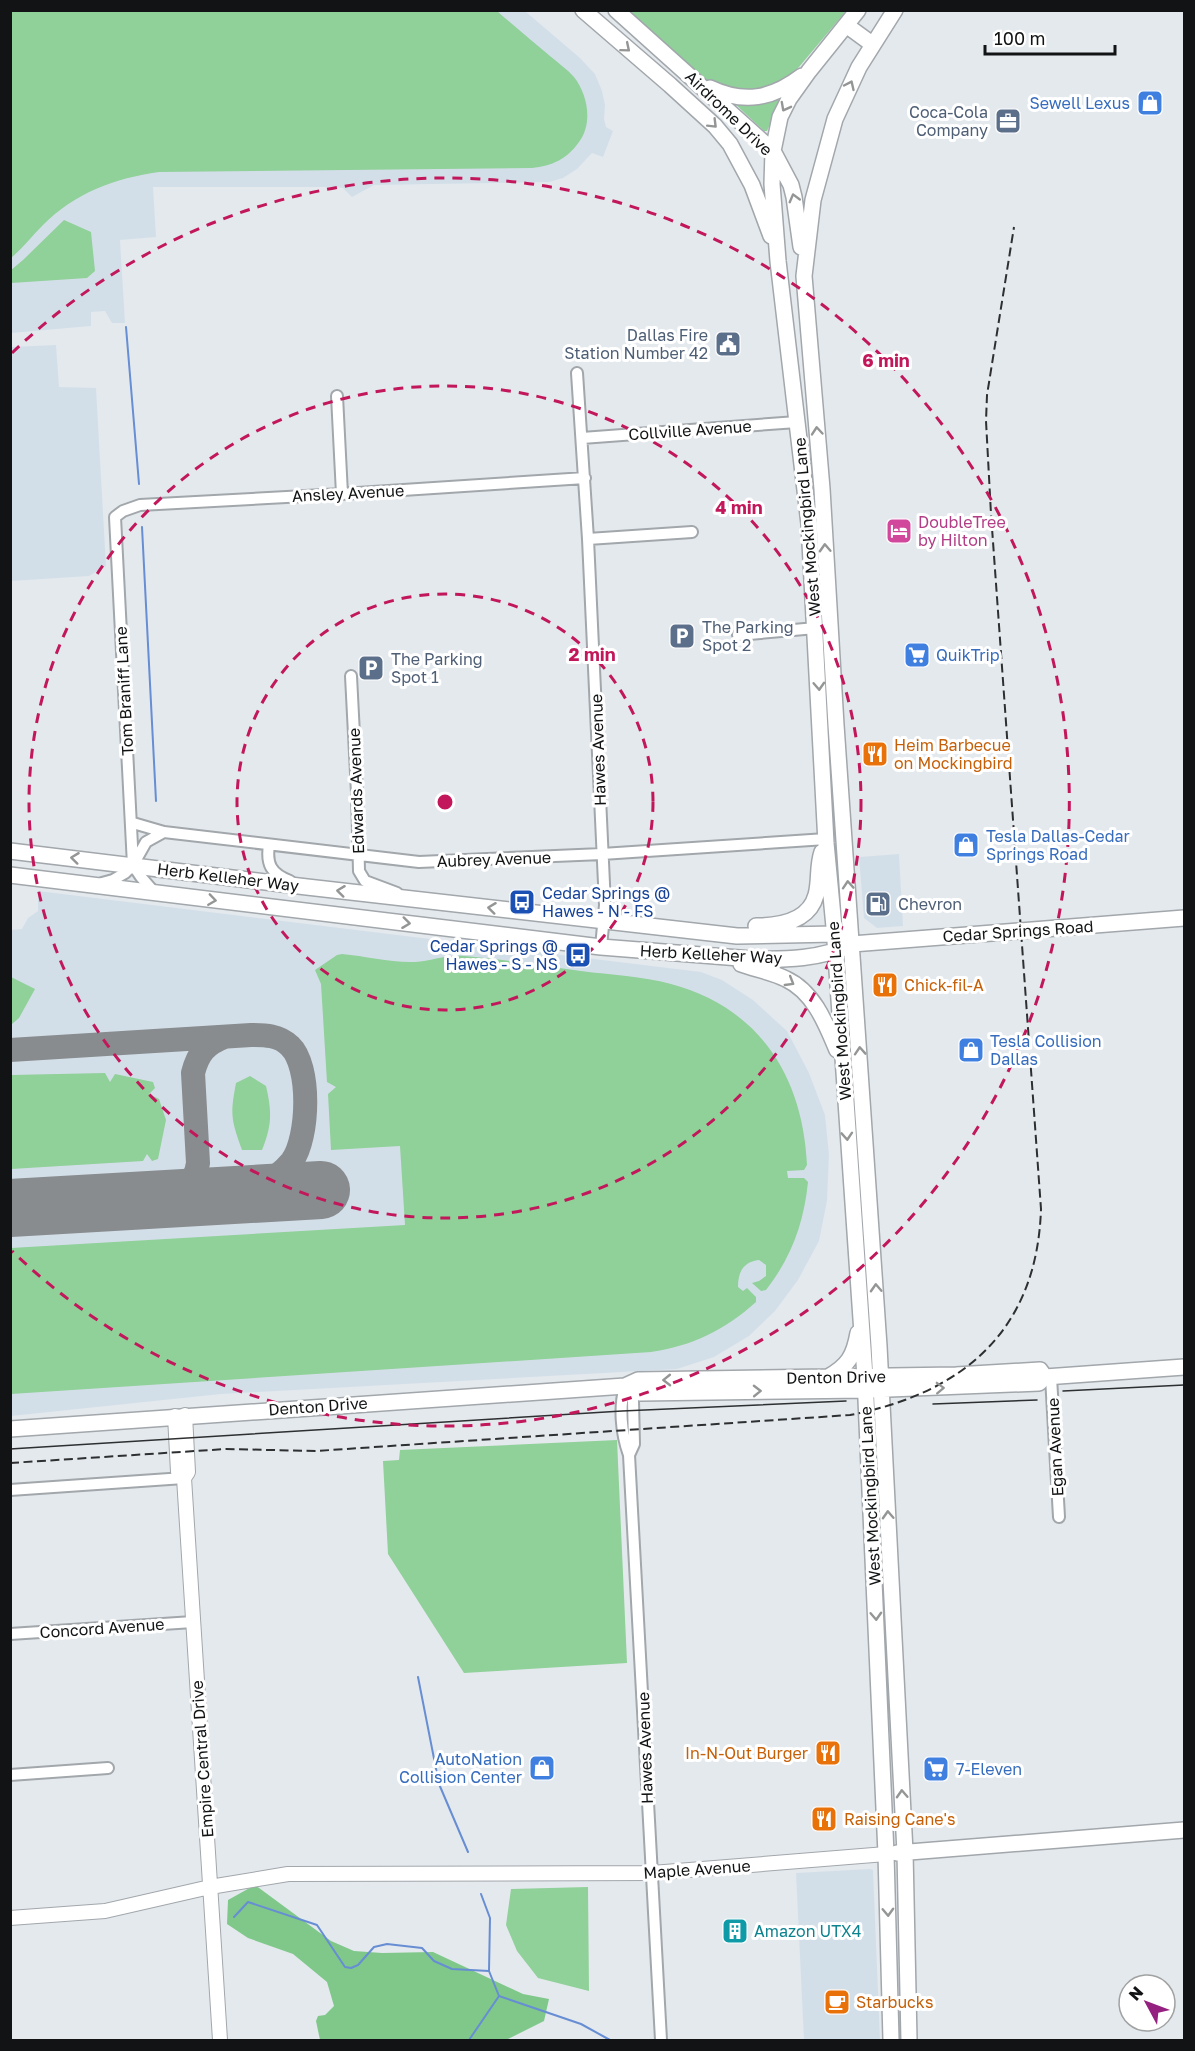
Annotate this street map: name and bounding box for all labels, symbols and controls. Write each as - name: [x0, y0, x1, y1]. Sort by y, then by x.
- scale bar: [985, 18, 1116, 56]
- text: 100 m: [994, 27, 1045, 49]
- one-way arrow: [619, 40, 630, 51]
- street label: Airdrome Drive: [681, 66, 777, 160]
- one-way arrow: [842, 81, 854, 92]
- shop icon: Sewell Lexus: [1135, 88, 1165, 118]
- place label: Sewell Lexus: [1029, 93, 1130, 113]
- one-way arrow: [781, 101, 792, 112]
- place label: Coca-Cola Company: [909, 102, 988, 140]
- office icon: Coca-Cola Company: [993, 106, 1023, 136]
- one-way arrow: [705, 117, 716, 128]
- one-way arrow: [789, 193, 801, 203]
- place label: Dallas Fire Station Number 42: [564, 325, 708, 363]
- public building icon: Dallas Fire Station Number 42: [713, 329, 743, 359]
- text: 6 min: [862, 349, 910, 371]
- street label: Collville Avenue: [628, 416, 752, 444]
- one-way arrow: [811, 427, 824, 436]
- street label: West Mockingbird Lane: [789, 437, 825, 617]
- street label: Ansley Avenue: [291, 480, 405, 506]
- text: 4 min: [715, 496, 763, 518]
- place label: DoubleTree by Hilton: [918, 512, 1006, 550]
- hotel icon: DoubleTree by Hilton: [884, 516, 914, 546]
- one-way arrow: [819, 543, 832, 552]
- place label: The Parking Spot 2: [702, 617, 794, 655]
- parking icon: The Parking Spot 2: [667, 621, 697, 651]
- street label: Tom Braniff Lane: [111, 626, 137, 756]
- supermarket icon: QuikTrip: [902, 640, 932, 670]
- text: 2 min: [568, 643, 616, 665]
- place label: QuikTrip: [936, 645, 1000, 665]
- place label: The Parking Spot 1: [391, 649, 483, 687]
- parking icon: The Parking Spot 1: [356, 653, 386, 683]
- one-way arrow: [812, 682, 825, 691]
- street label: Hawes Avenue: [586, 694, 610, 806]
- street label: Edwards Avenue: [344, 728, 368, 854]
- place label: Heim Barbecue on Mockingbird: [894, 735, 1013, 773]
- restaurant icon: Heim Barbecue on Mockingbird: [860, 739, 890, 769]
- centre of rings: [435, 792, 455, 812]
- place label: Tesla Dallas-Cedar Springs Road: [986, 826, 1130, 864]
- shop icon: Tesla Dallas-Cedar Springs Road: [951, 830, 981, 860]
- street label: Aubrey Avenue: [436, 847, 552, 871]
- one-way arrow: [71, 852, 80, 865]
- street label: Herb Kelleher Way: [156, 858, 300, 896]
- one-way arrow: [842, 881, 855, 890]
- place label: Cedar Springs @ Hawes - N - FS: [542, 883, 670, 921]
- one-way arrow: [336, 885, 346, 898]
- bus stop icon: Cedar Springs @ Hawes - N - FS: [507, 887, 537, 917]
- fuel station icon: Chevron: [863, 889, 893, 919]
- one-way arrow: [208, 893, 217, 905]
- place label: Chevron: [898, 894, 962, 914]
- one-way arrow: [487, 903, 497, 915]
- street label: Cedar Springs Road: [942, 916, 1094, 946]
- one-way arrow: [401, 917, 410, 929]
- street label: West Mockingbird Lane: [823, 921, 855, 1101]
- place label: Cedar Springs @ Hawes - S - NS: [430, 936, 558, 974]
- bus stop icon: Cedar Springs @ Hawes - S - NS: [563, 940, 593, 970]
- street label: Herb Kelleher Way: [639, 940, 783, 968]
- restaurant icon: Chick-fil-A: [870, 970, 900, 1000]
- one-way arrow: [783, 975, 794, 986]
- place label: Chick-fil-A: [904, 975, 984, 995]
- place label: Tesla Collision Dallas: [990, 1031, 1102, 1069]
- shop icon: Tesla Collision Dallas: [956, 1035, 986, 1065]
- one-way arrow: [854, 1047, 867, 1056]
- one-way arrow: [841, 1132, 854, 1141]
- one-way arrow: [869, 1283, 882, 1292]
- street label: Denton Drive: [786, 1366, 886, 1388]
- one-way arrow: [662, 1373, 671, 1386]
- one-way arrow: [936, 1382, 945, 1394]
- one-way arrow: [753, 1385, 762, 1397]
- street label: Denton Drive: [268, 1393, 368, 1419]
- street label: Egan Avenue: [1042, 1397, 1068, 1497]
- street label: West Mockingbird Lane: [855, 1406, 885, 1586]
- one-way arrow: [881, 1511, 894, 1520]
- one-way arrow: [869, 1612, 882, 1621]
- street label: Concord Avenue: [39, 1614, 165, 1642]
- street label: Empire Central Drive: [187, 1680, 217, 1838]
- street label: Hawes Avenue: [633, 1692, 657, 1804]
- restaurant icon: In-N-Out Burger: [813, 1738, 843, 1768]
- place label: In-N-Out Burger: [685, 1743, 808, 1763]
- place label: AutoNation Collision Center: [399, 1749, 522, 1787]
- shop icon: AutoNation Collision Center: [527, 1753, 557, 1783]
- supermarket icon: 7-Eleven: [921, 1754, 951, 1784]
- place label: 7-Eleven: [956, 1759, 1022, 1779]
- one-way arrow: [896, 1789, 909, 1798]
- restaurant icon: Raising Cane's: [809, 1804, 839, 1834]
- place label: Raising Cane's: [844, 1809, 955, 1829]
- street label: Maple Avenue: [643, 1855, 751, 1883]
- one-way arrow: [881, 1908, 894, 1917]
- building icon: Amazon UTX4: [720, 1916, 750, 1946]
- place label: Amazon UTX4: [754, 1921, 861, 1941]
- north arrow: [1117, 1973, 1177, 2033]
- text: N: [1124, 1982, 1147, 2004]
- cafe icon: Starbucks: [822, 1987, 852, 2017]
- place label: Starbucks: [856, 1992, 933, 2012]

